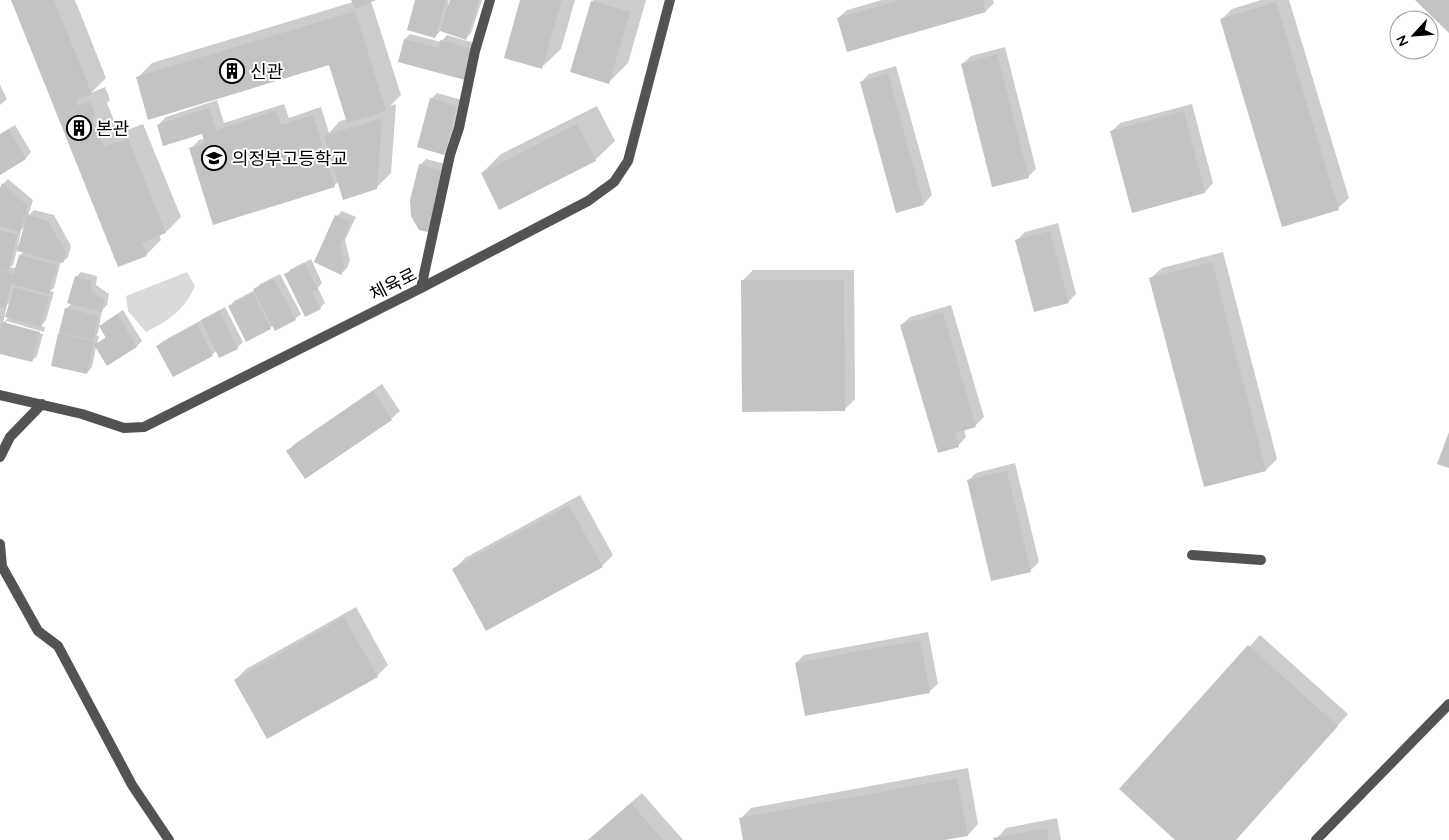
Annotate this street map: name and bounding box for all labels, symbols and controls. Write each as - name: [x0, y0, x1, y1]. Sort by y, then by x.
- north arrow: [1389, 10, 1439, 60]
- text: N: [1392, 32, 1413, 49]
- building icon: 신관: [219, 58, 245, 84]
- place label: 신관: [250, 60, 284, 83]
- building icon: 본관: [66, 115, 92, 141]
- place label: 본관: [96, 117, 130, 140]
- school or university icon: 의정부고등학교: [201, 145, 227, 171]
- place label: 의정부고등학교: [232, 147, 348, 170]
- street label: 체육로: [366, 262, 420, 306]

